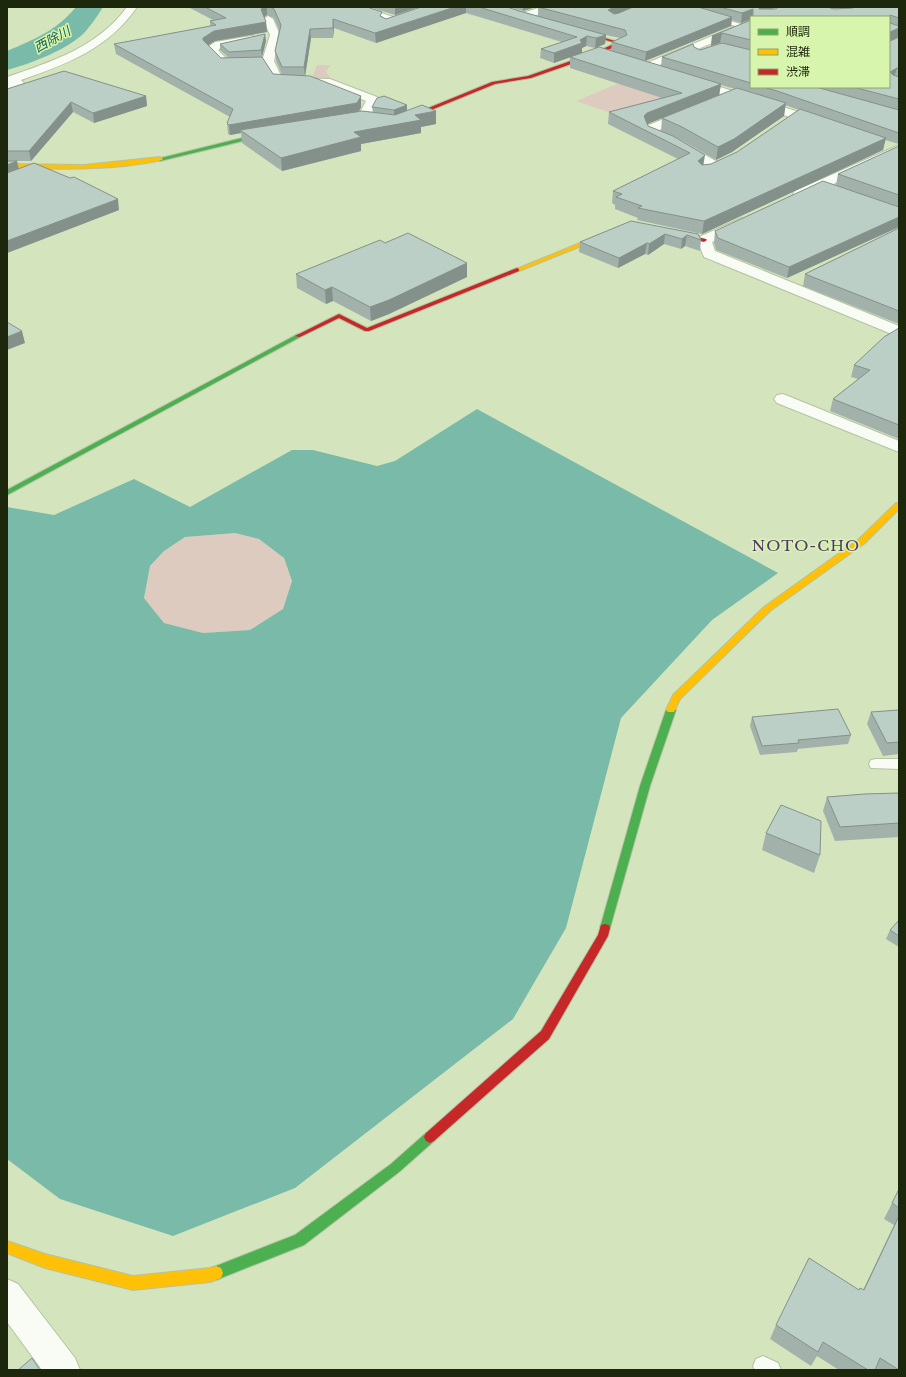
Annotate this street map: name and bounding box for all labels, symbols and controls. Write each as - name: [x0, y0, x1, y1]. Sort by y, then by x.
- legend: [750, 16, 890, 88]
- water label: 西除川: [31, 22, 75, 56]
- text: 順調: [786, 24, 810, 39]
- text: 混雑: [786, 44, 810, 59]
- text: 渋滞: [786, 64, 810, 79]
- district label: NOTO-CHO: [752, 536, 860, 555]

